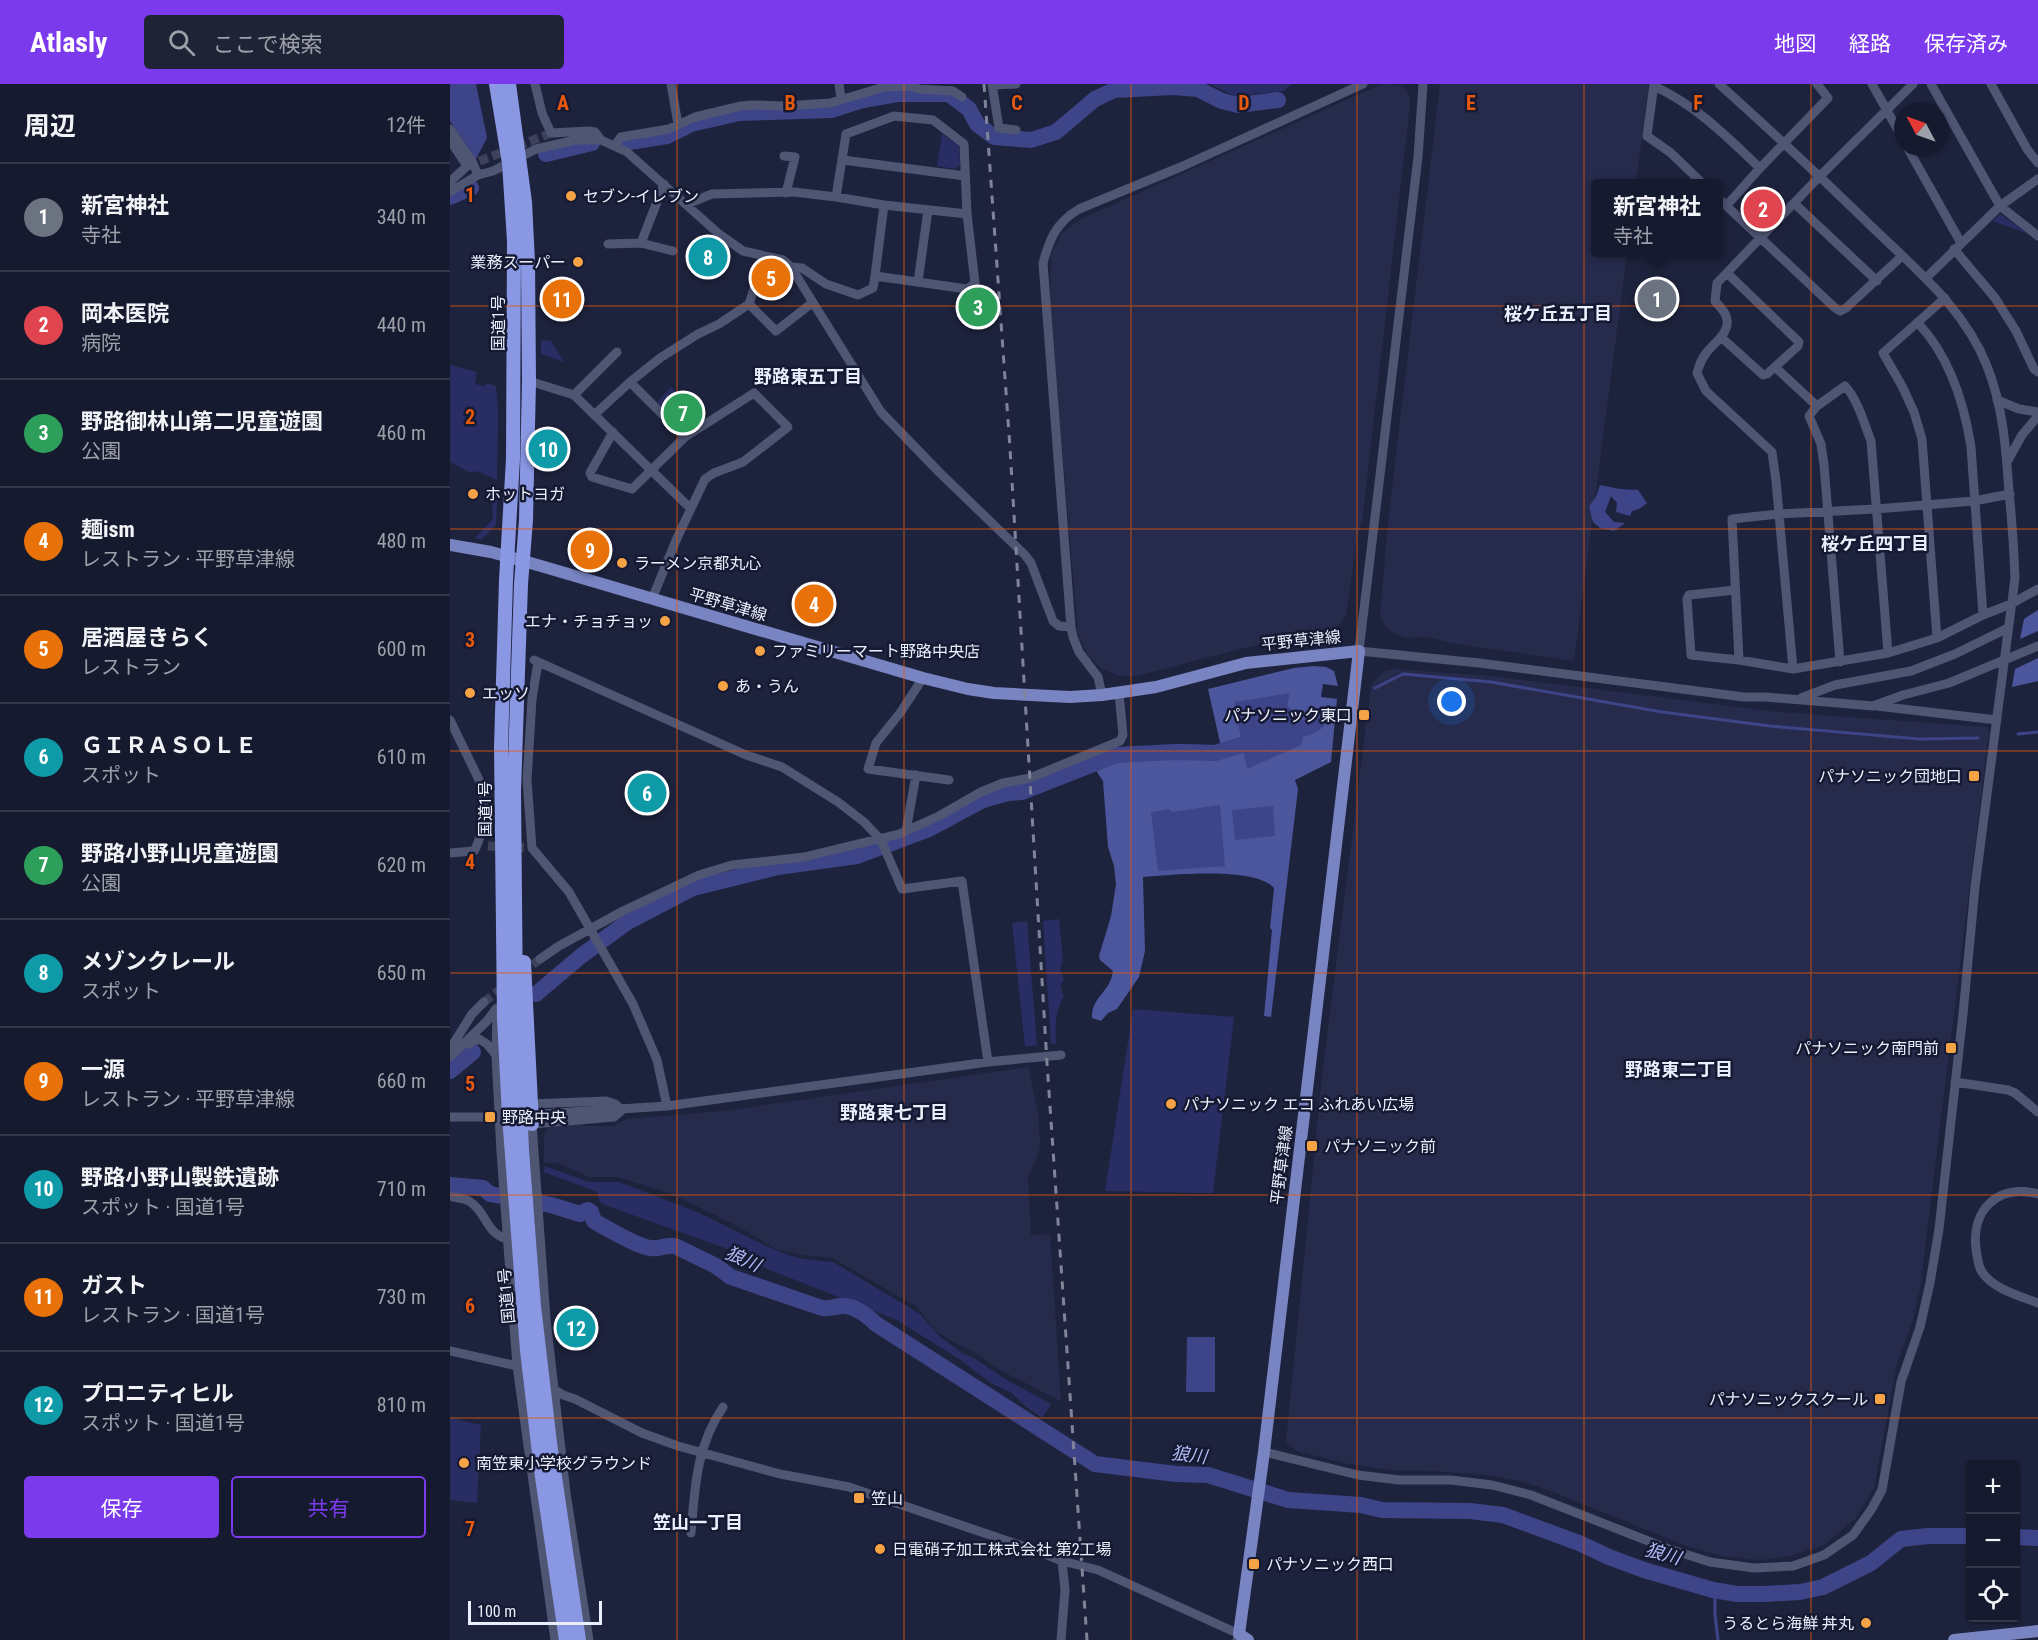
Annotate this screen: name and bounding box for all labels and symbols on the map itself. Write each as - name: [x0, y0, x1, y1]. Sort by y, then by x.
- text: A: [557, 91, 569, 115]
- text: B: [784, 91, 796, 115]
- text: C: [1011, 91, 1023, 115]
- text: D: [1238, 91, 1250, 115]
- text: E: [1466, 91, 1476, 115]
- text: F: [1693, 91, 1703, 115]
- north arrow: [1894, 102, 1948, 156]
- text: 1: [465, 183, 475, 207]
- pin: 2: [1744, 186, 1782, 232]
- place label: セブン-イレブン: [583, 187, 699, 206]
- marker: セブン-イレブン: [564, 189, 578, 203]
- pin: 8: [688, 234, 728, 279]
- place label: 業務スーパー: [470, 253, 566, 272]
- marker: 業務スーパー: [571, 255, 585, 269]
- pin: 5: [752, 256, 790, 300]
- pin: 11: [542, 276, 582, 322]
- pin: 1: [1638, 276, 1676, 322]
- pin: 3: [958, 284, 998, 330]
- street label: 国道1号: [489, 295, 508, 351]
- district label: 桜ケ丘五丁目: [1504, 303, 1612, 324]
- district label: 野路東五丁目: [754, 366, 862, 387]
- pin: 7: [664, 390, 702, 436]
- text: 2: [465, 405, 475, 429]
- pin: 10: [528, 426, 568, 472]
- place label: ホットヨガ: [485, 485, 565, 504]
- marker: ホットヨガ: [466, 487, 480, 501]
- pin: 9: [570, 528, 610, 572]
- district label: 桜ケ丘四丁目: [1821, 533, 1929, 554]
- place label: ラーメン京都丸心: [634, 554, 761, 573]
- marker: ラーメン京都丸心: [615, 556, 629, 570]
- pin: 4: [794, 582, 834, 626]
- street label: 平野草津線: [687, 584, 769, 625]
- place label: エナ・チョチョッ: [525, 612, 653, 631]
- marker: エナ・チョチョッ: [658, 614, 672, 628]
- street label: 平野草津線: [1260, 627, 1342, 654]
- text: 3: [465, 628, 475, 652]
- place label: ファミリーマート野路中央店: [772, 642, 980, 661]
- marker: ファミリーマート野路中央店: [753, 644, 767, 658]
- place label: あ・うん: [735, 677, 799, 696]
- marker: あ・うん: [716, 679, 730, 693]
- place label: エッソ: [482, 684, 530, 703]
- marker: エッソ: [463, 686, 477, 700]
- your location: [1437, 687, 1466, 716]
- place label: パナソニック東口: [1224, 706, 1352, 725]
- marker: パナソニック東口: [1357, 708, 1371, 722]
- place label: パナソニック団地口: [1818, 767, 1962, 786]
- marker: パナソニック団地口: [1967, 769, 1981, 783]
- pin: 6: [628, 770, 666, 816]
- street label: 国道1号: [476, 781, 495, 837]
- text: 4: [465, 850, 475, 874]
- place label: パナソニック南門前: [1795, 1039, 1939, 1058]
- marker: パナソニック南門前: [1944, 1041, 1958, 1055]
- district label: 野路東二丁目: [1625, 1059, 1733, 1080]
- text: 5: [465, 1072, 475, 1096]
- place label: パナソニック エコ ふれあい広場: [1183, 1095, 1414, 1114]
- marker: パナソニック エコ ふれあい広場: [1164, 1097, 1178, 1111]
- district label: 野路東七丁目: [840, 1102, 948, 1123]
- place label: 野路中央: [502, 1108, 566, 1127]
- marker: 野路中央: [483, 1110, 497, 1124]
- street label: 平野草津線: [1267, 1124, 1296, 1206]
- place label: パナソニック前: [1324, 1137, 1436, 1156]
- marker: パナソニック前: [1305, 1139, 1319, 1153]
- water label: 狼川: [722, 1242, 766, 1276]
- street label: 国道1号: [495, 1267, 518, 1325]
- text: 6: [465, 1294, 475, 1318]
- pin: 12: [556, 1306, 596, 1350]
- place label: パナソニックスクール: [1708, 1390, 1868, 1409]
- marker: パナソニックスクール: [1873, 1392, 1887, 1406]
- water label: 狼川: [1170, 1442, 1210, 1467]
- place label: 南笠東小学校グラウンド: [476, 1454, 652, 1473]
- marker: 南笠東小学校グラウンド: [457, 1456, 471, 1470]
- place label: 笠山: [871, 1489, 903, 1508]
- marker: 笠山: [852, 1491, 866, 1505]
- district label: 笠山一丁目: [653, 1512, 743, 1533]
- text: 7: [465, 1517, 475, 1541]
- water label: 狼川: [1643, 1538, 1685, 1569]
- place label: 日電硝子加工株式会社 第2工場: [892, 1540, 1112, 1559]
- marker: 日電硝子加工株式会社 第2工場: [873, 1542, 887, 1556]
- place label: パナソニック西口: [1266, 1555, 1394, 1574]
- marker: パナソニック西口: [1247, 1557, 1261, 1571]
- scale bar: [468, 1598, 602, 1626]
- place label: うるとら海鮮 丼丸: [1722, 1614, 1854, 1633]
- marker: うるとら海鮮 丼丸: [1859, 1616, 1873, 1630]

